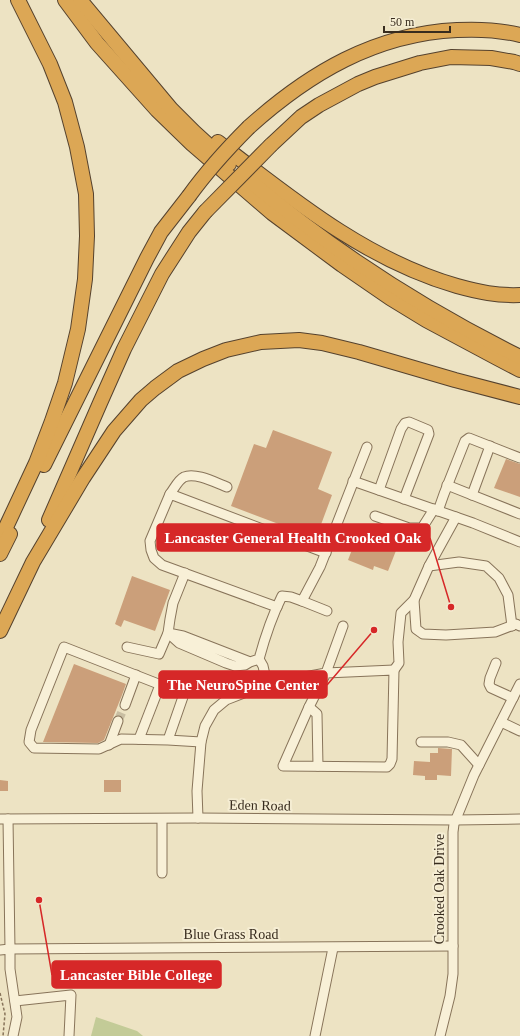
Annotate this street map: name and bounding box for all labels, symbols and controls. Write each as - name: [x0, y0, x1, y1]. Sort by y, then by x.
- scale bar: [384, 8, 450, 34]
- text: 50 m: [390, 15, 415, 29]
- callout: Lancaster General Health Crooked Oak: [157, 524, 430, 551]
- text: Lancaster General Health Crooked Oak: [165, 530, 422, 546]
- callout: The NeuroSpine Center: [159, 671, 327, 698]
- text: The NeuroSpine Center: [167, 677, 319, 693]
- street label: Eden Road: [229, 797, 291, 814]
- street label: Crooked Oak Drive: [432, 834, 447, 944]
- street label: Blue Grass Road: [184, 927, 278, 942]
- callout: Lancaster Bible College: [52, 961, 221, 988]
- text: Lancaster Bible College: [60, 967, 212, 983]

